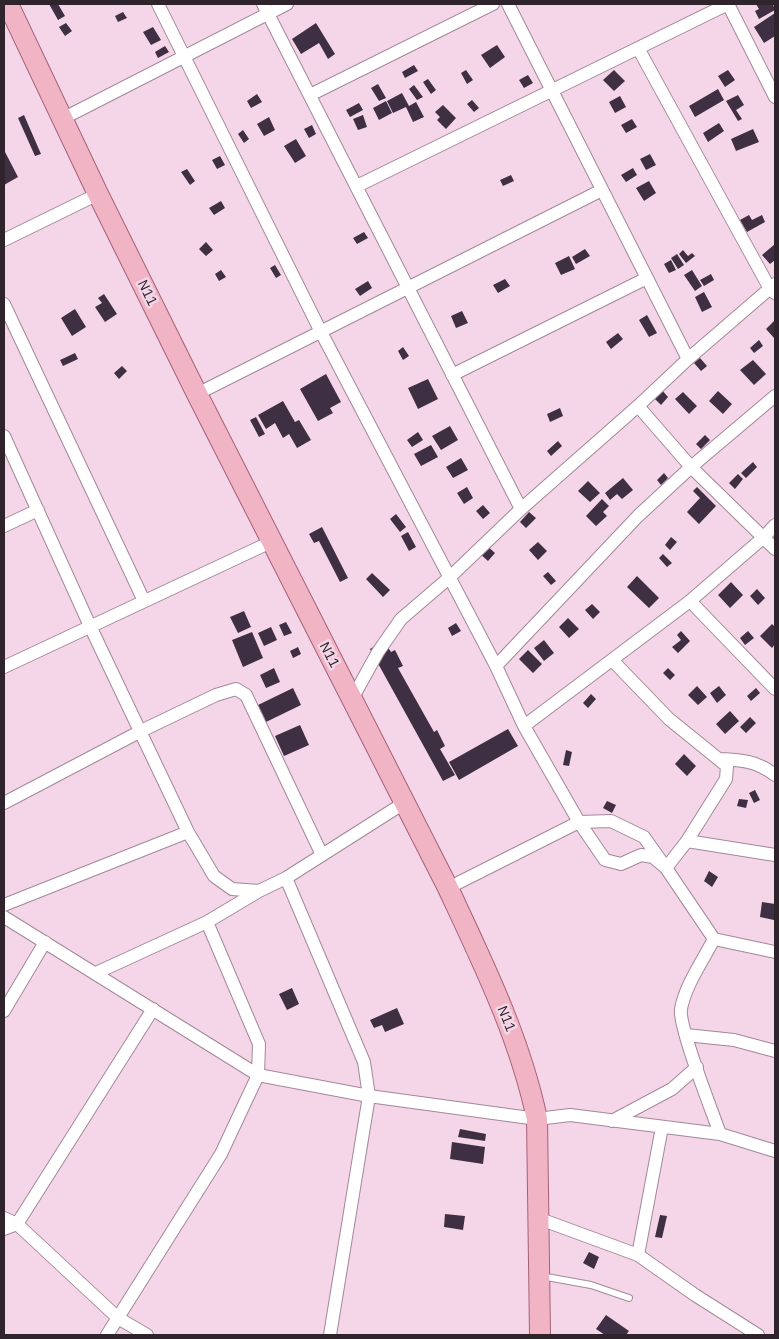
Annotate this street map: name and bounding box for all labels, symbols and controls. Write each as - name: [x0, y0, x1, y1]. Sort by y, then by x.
- street label: N11: [134, 277, 160, 309]
- street label: N11: [315, 639, 343, 671]
- street label: N11: [493, 1003, 519, 1035]

